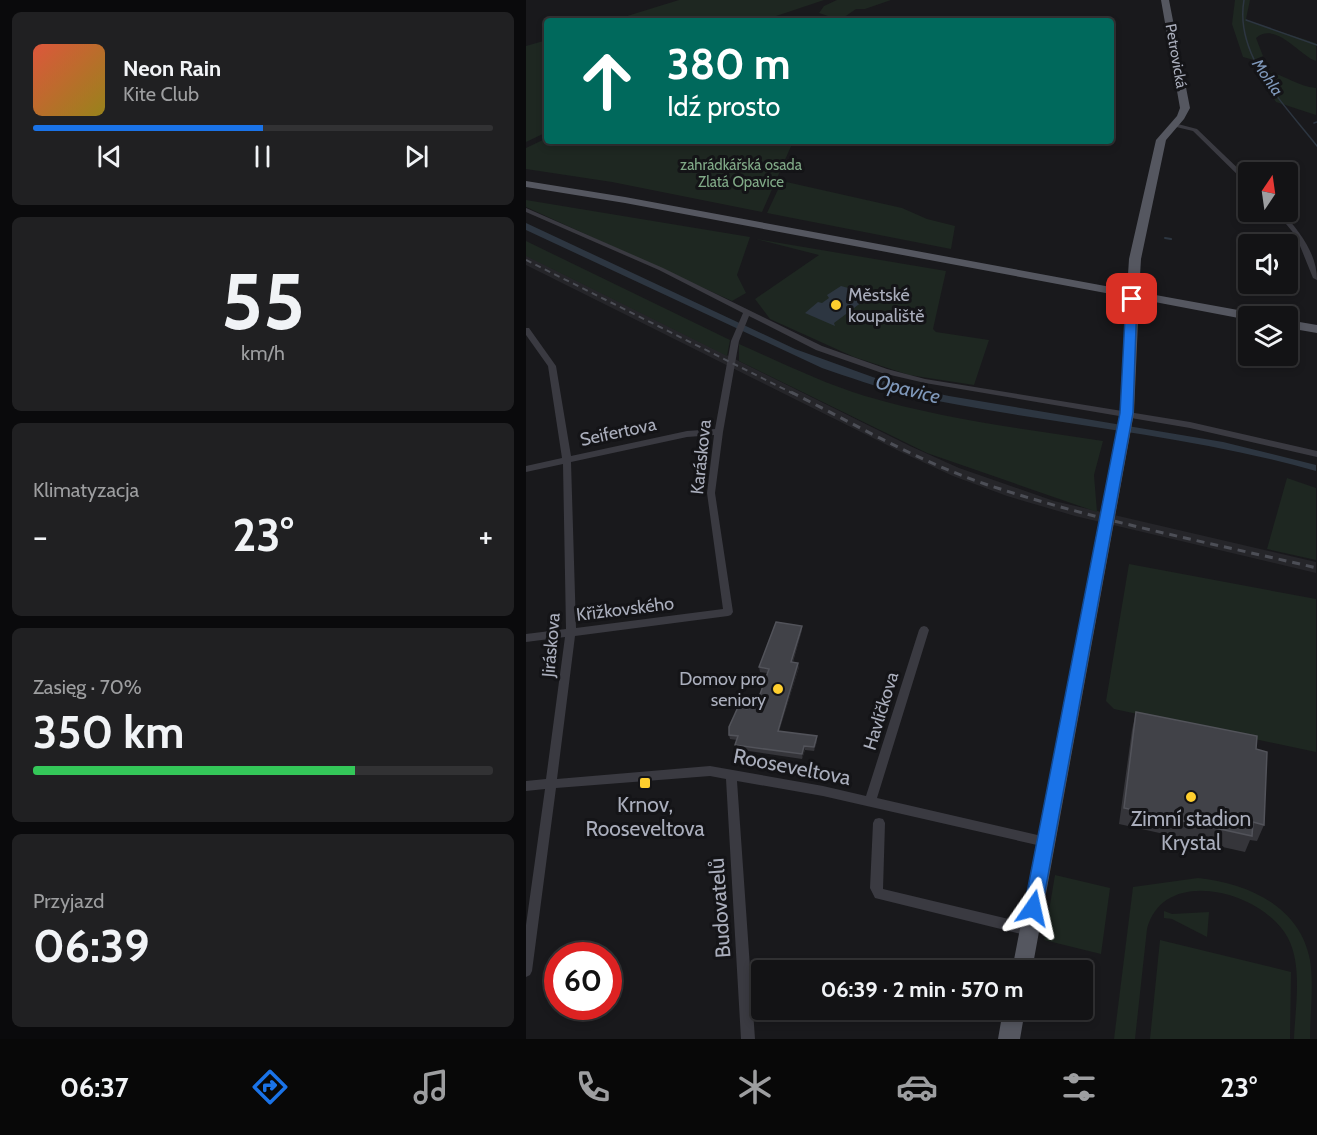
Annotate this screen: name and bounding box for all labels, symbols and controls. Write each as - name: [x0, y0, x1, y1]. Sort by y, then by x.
- street label: Petrovická: [1161, 22, 1191, 90]
- text: 380 m: [667, 38, 791, 90]
- icon: ahead: [568, 42, 646, 120]
- water label: Mohla: [1248, 54, 1287, 99]
- text: Neon Rain: [123, 55, 221, 82]
- text: Kite Club: [123, 82, 199, 106]
- text: Idź prosto: [667, 90, 780, 123]
- icon: previous: [93, 140, 126, 173]
- icon: pause: [246, 140, 279, 173]
- icon: next: [400, 140, 433, 173]
- park label: zahrádkářská osada Zlatá Opavice: [680, 156, 803, 191]
- north arrow: [1238, 162, 1298, 222]
- map controls: [1238, 162, 1298, 366]
- button: sound: [1238, 234, 1298, 294]
- text: 55: [221, 254, 305, 349]
- pin: [1106, 273, 1157, 324]
- icon: arrive: [1115, 282, 1148, 315]
- place label: Městské koupaliště: [848, 284, 924, 327]
- marker: Městské koupaliště: [829, 298, 843, 312]
- button: layers: [1238, 306, 1298, 366]
- text: km/h: [241, 341, 285, 365]
- water label: Opavice: [873, 369, 943, 409]
- street label: Seifertova: [578, 413, 658, 451]
- street label: Karáskova: [686, 418, 716, 496]
- text: Klimatyzacja: [33, 478, 139, 502]
- text: 23°: [232, 508, 294, 562]
- text: −: [33, 516, 48, 556]
- text: +: [478, 516, 493, 556]
- street label: Křižkovského: [575, 592, 675, 626]
- street label: Jiráskova: [537, 611, 565, 679]
- place label: Domov pro seniory: [679, 668, 766, 711]
- street label: Havlíčkova: [859, 669, 903, 753]
- text: Zasięg · 70%: [33, 675, 142, 699]
- marker: Domov pro seniory: [771, 682, 785, 696]
- text: 350 km: [33, 705, 184, 759]
- street label: Rooseveltova: [731, 743, 853, 790]
- marker: Krnov, Rooseveltova: [638, 776, 652, 790]
- marker: Zimní stadion Krystal: [1184, 790, 1198, 804]
- place label: Krnov, Rooseveltova: [585, 792, 705, 841]
- place label: Zimní stadion Krystal: [1131, 806, 1251, 855]
- street label: Budovatelů: [704, 857, 735, 959]
- position arrow: [1001, 876, 1065, 940]
- text: Przyjazd: [33, 889, 104, 913]
- text: 06:39: [33, 919, 150, 973]
- speed limit sign: 60: [544, 942, 622, 1020]
- text: 06:39 · 2 min · 570 m: [821, 976, 1023, 1003]
- icon: directions: [249, 1066, 291, 1108]
- icon: music: [410, 1066, 452, 1108]
- icon: phone: [572, 1066, 614, 1108]
- icon: climate: [734, 1066, 776, 1108]
- icon: car: [896, 1066, 938, 1108]
- icon: filters: [1058, 1066, 1100, 1108]
- text: 06:37: [60, 1071, 129, 1104]
- text: 23°: [1220, 1071, 1257, 1104]

